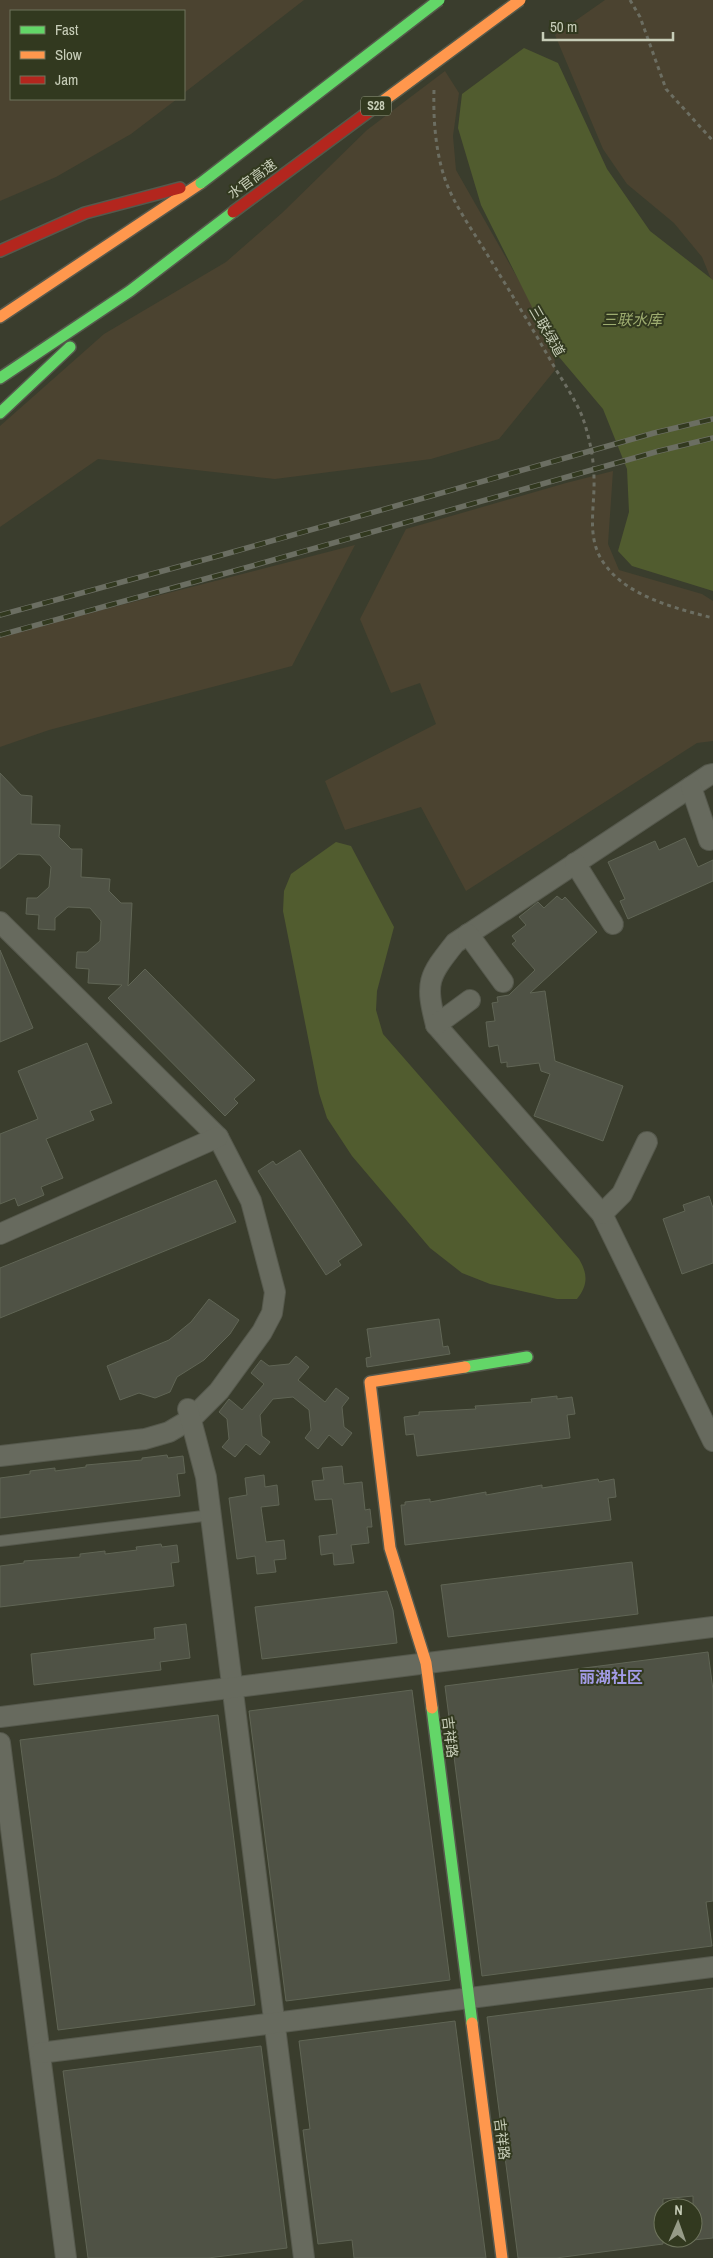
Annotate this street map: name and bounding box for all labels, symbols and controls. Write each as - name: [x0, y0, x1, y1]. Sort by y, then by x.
- legend: [10, 10, 185, 100]
- scale bar: [543, 10, 673, 42]
- text: 50 m: [550, 16, 577, 37]
- text: Fast: [55, 19, 79, 40]
- text: Slow: [55, 44, 82, 65]
- text: Jam: [55, 69, 78, 90]
- road number: S28: [361, 96, 391, 115]
- street label: 水官高速: [224, 155, 280, 203]
- street label: 三联绿道: [525, 302, 569, 360]
- water label: 三联水库: [602, 309, 665, 330]
- district label: 丽湖社区: [579, 1666, 643, 1688]
- street label: 吉祥路: [439, 1715, 461, 1759]
- street label: 吉祥路: [491, 2117, 513, 2161]
- north arrow: [653, 2198, 703, 2248]
- text: N: [674, 2201, 683, 2219]

